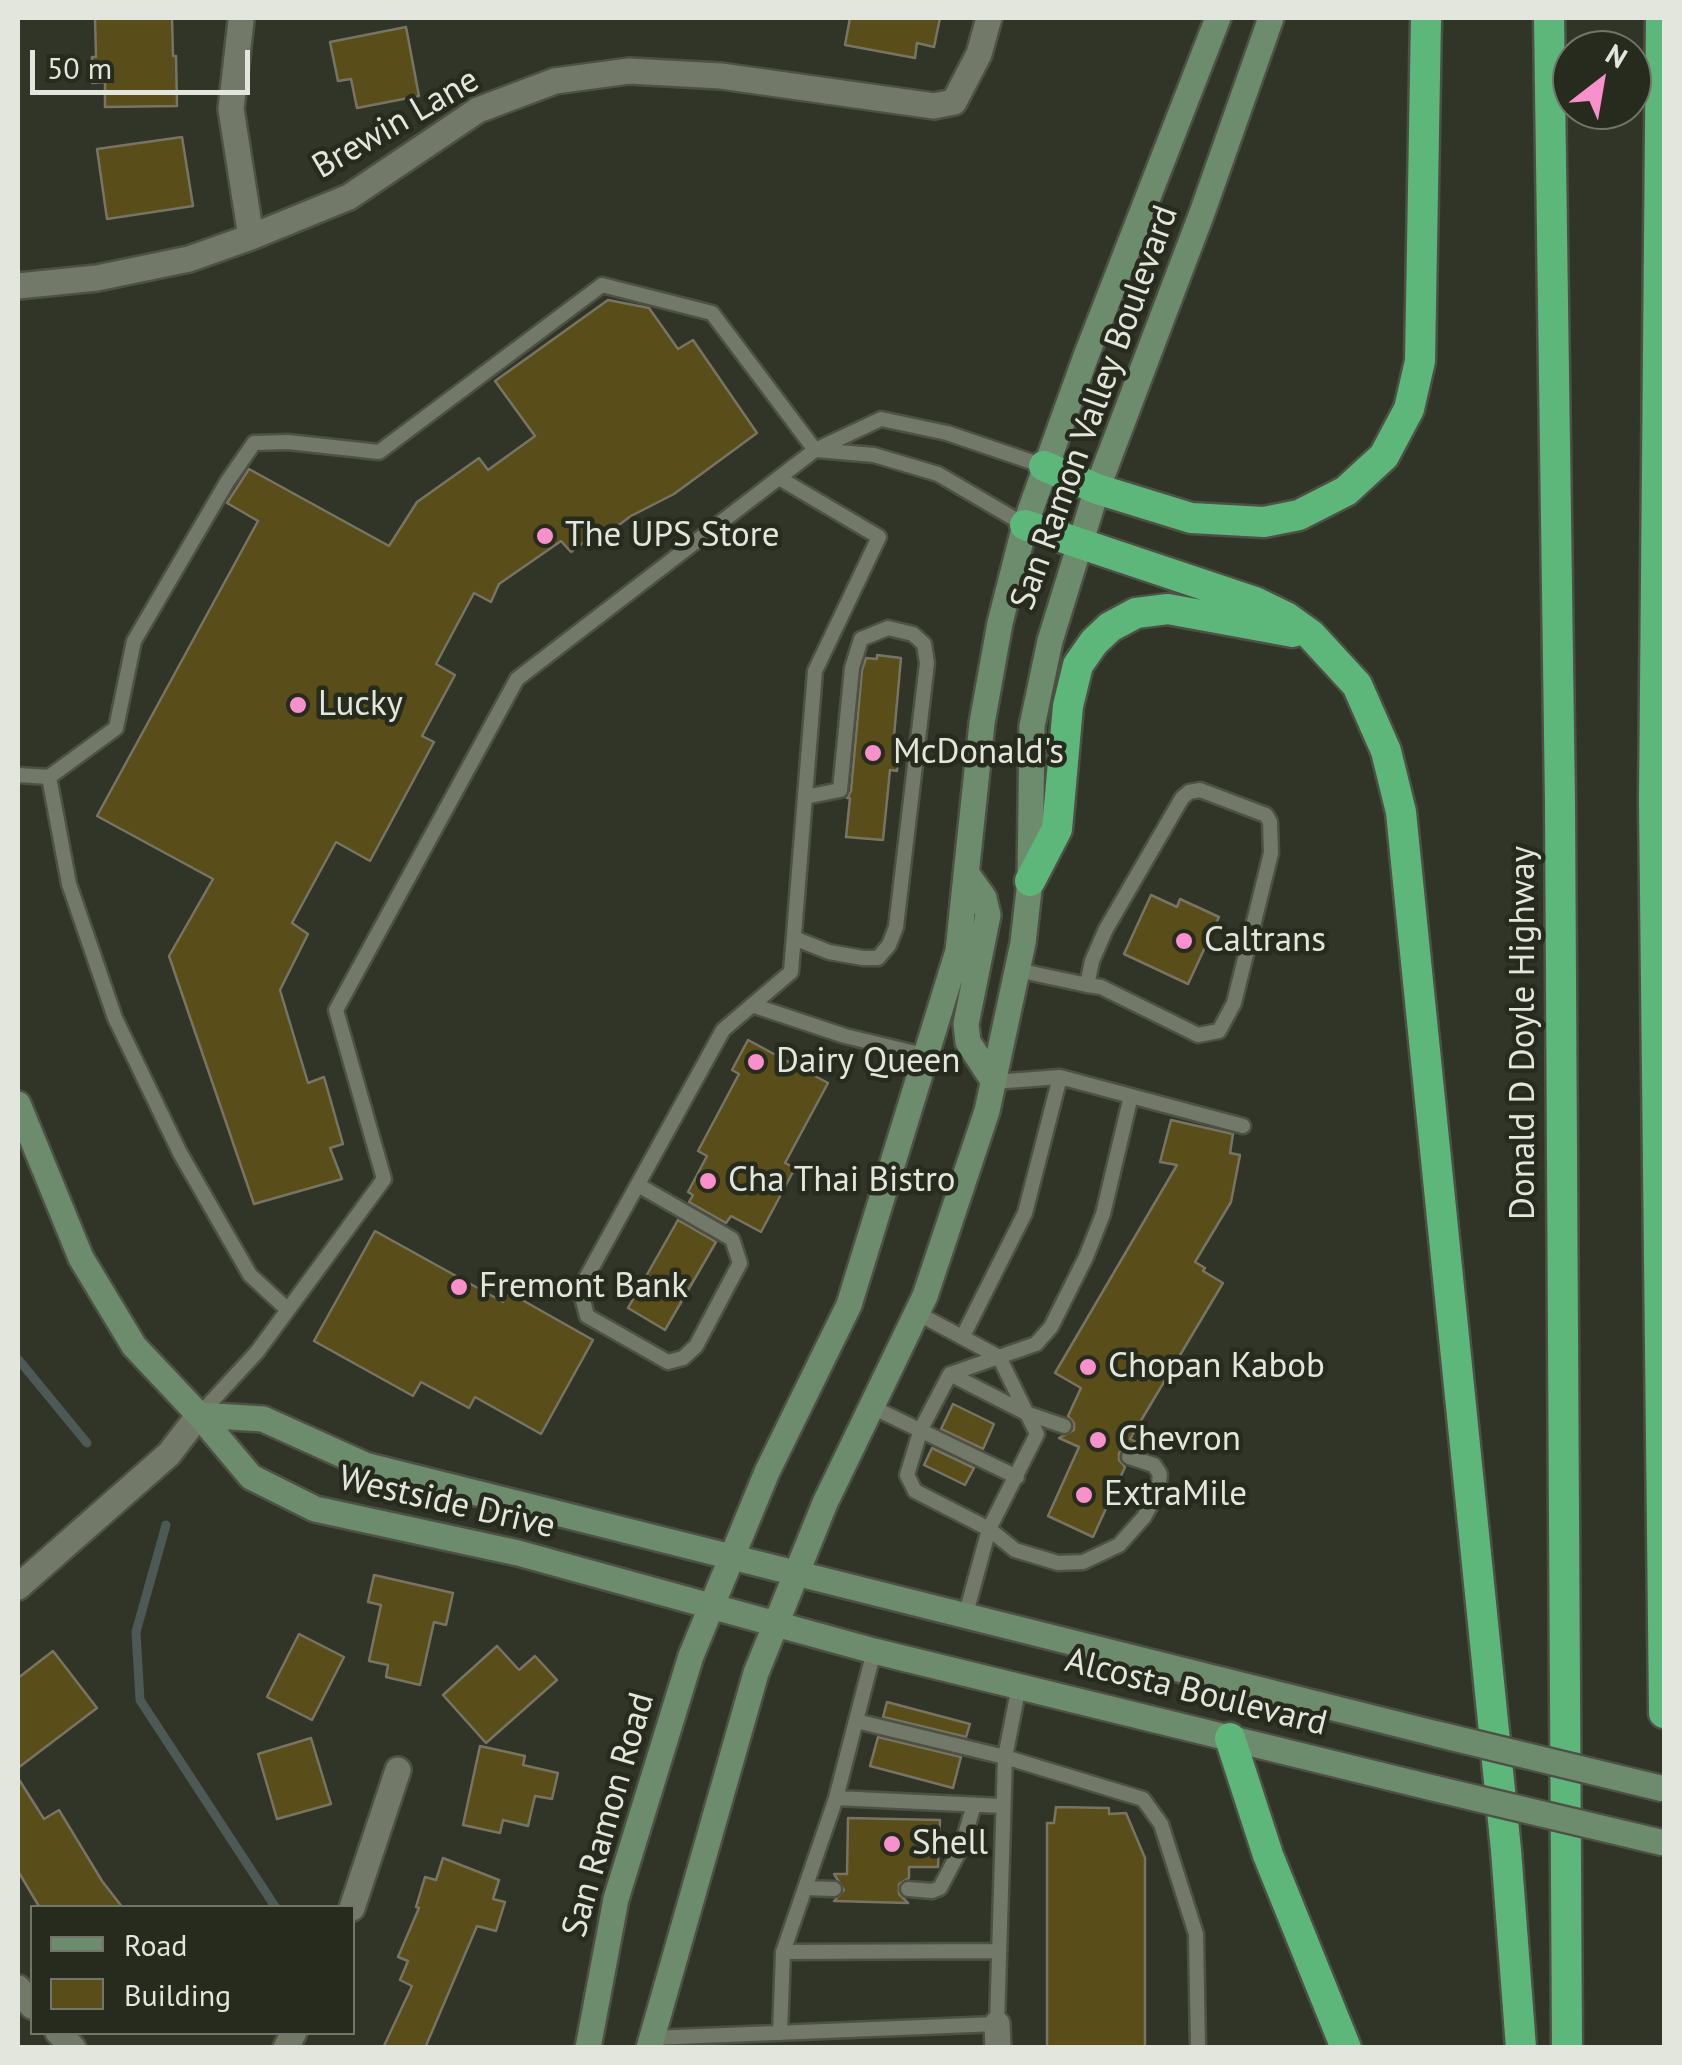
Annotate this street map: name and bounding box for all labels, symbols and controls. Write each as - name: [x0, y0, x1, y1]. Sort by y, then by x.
- scale bar: [35, 30, 255, 92]
- north arrow: [1552, 30, 1652, 130]
- text: N: [1599, 35, 1634, 76]
- text: 50 m: [47, 48, 112, 87]
- street label: Brewin Lane: [305, 60, 487, 188]
- street label: San Ramon Valley Boulevard: [1002, 200, 1188, 616]
- place label: The UPS Store: [565, 515, 780, 557]
- marker: The UPS Store: [534, 525, 556, 547]
- place label: Lucky: [318, 684, 403, 726]
- marker: Lucky: [287, 694, 309, 716]
- place label: McDonald's: [893, 732, 1064, 774]
- marker: McDonald's: [862, 742, 884, 764]
- street label: Donald D Doyle Highway: [1503, 846, 1545, 1220]
- place label: Caltrans: [1204, 920, 1326, 962]
- marker: Caltrans: [1173, 930, 1195, 952]
- place label: Dairy Queen: [776, 1041, 960, 1083]
- marker: Dairy Queen: [745, 1051, 767, 1073]
- place label: Cha Thai Bistro: [728, 1160, 956, 1202]
- marker: Cha Thai Bistro: [697, 1170, 719, 1192]
- place label: Fremont Bank: [479, 1266, 688, 1308]
- marker: Fremont Bank: [448, 1276, 470, 1298]
- place label: Chopan Kabob: [1108, 1346, 1325, 1388]
- marker: Chopan Kabob: [1077, 1356, 1099, 1378]
- place label: Chevron: [1118, 1419, 1241, 1461]
- marker: Chevron: [1087, 1429, 1109, 1451]
- street label: Westside Drive: [335, 1458, 559, 1548]
- place label: ExtraMile: [1104, 1474, 1247, 1516]
- marker: ExtraMile: [1073, 1484, 1095, 1506]
- street label: Alcosta Boulevard: [1061, 1640, 1331, 1746]
- street label: San Ramon Road: [554, 1688, 664, 1942]
- place label: Shell: [912, 1823, 988, 1865]
- marker: Shell: [881, 1833, 903, 1855]
- legend: [30, 1905, 355, 2035]
- text: Road: [124, 1925, 188, 1964]
- text: Building: [124, 1975, 231, 2014]

